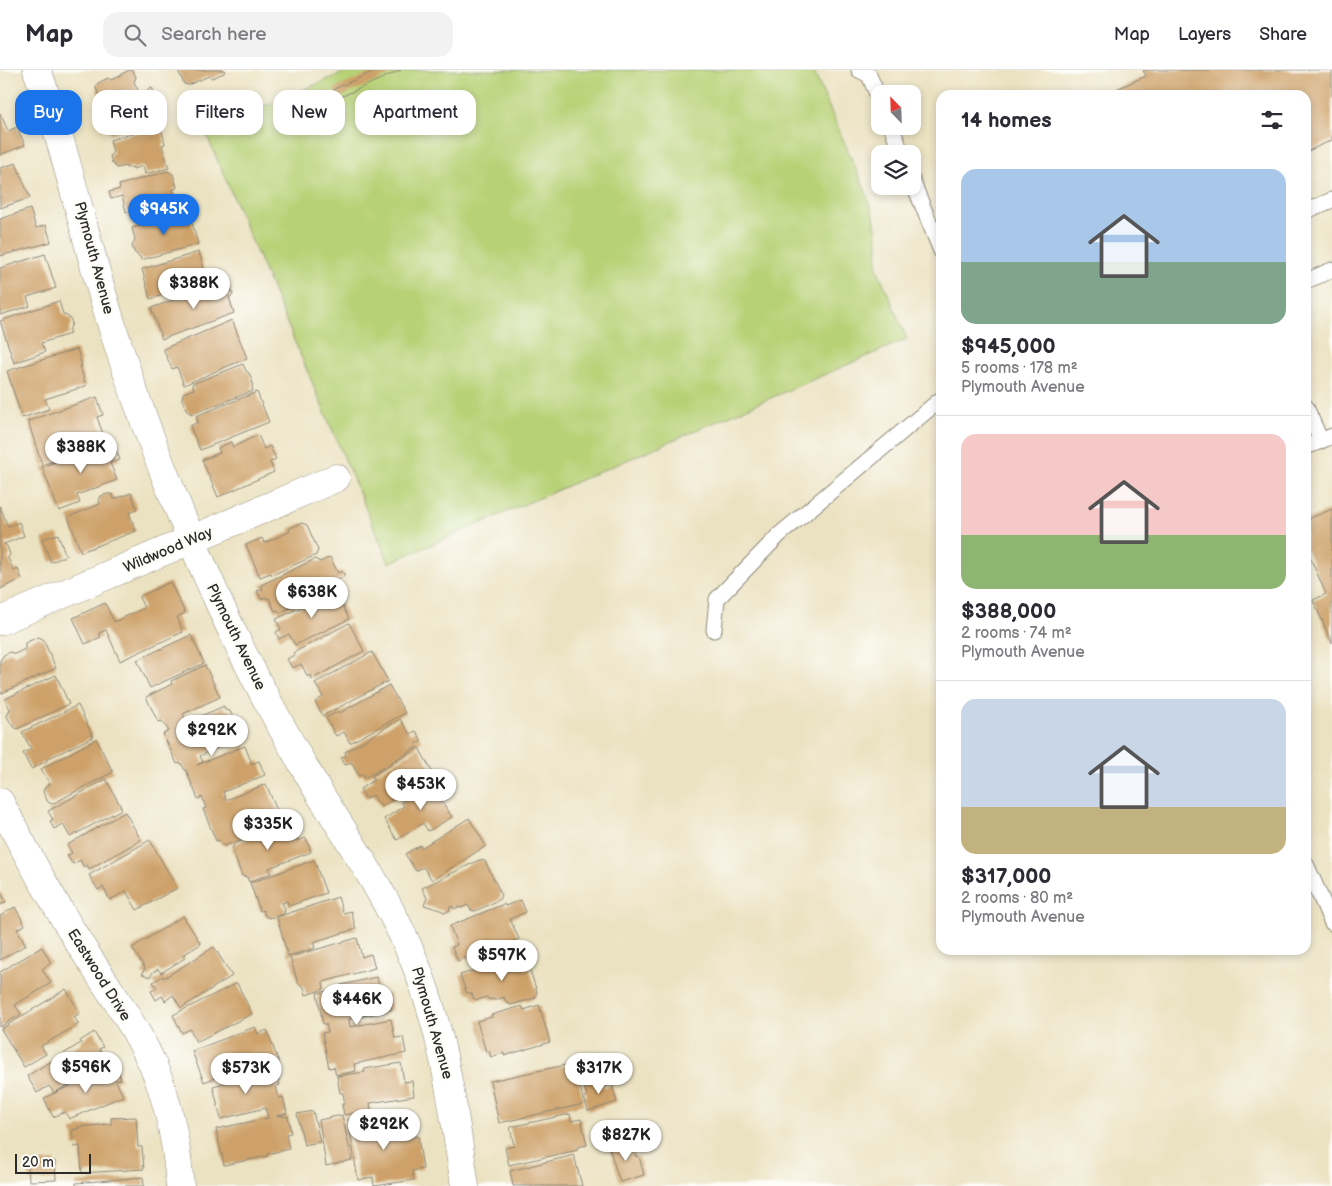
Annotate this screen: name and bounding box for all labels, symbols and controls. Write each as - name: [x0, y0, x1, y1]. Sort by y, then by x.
- search box: [103, 12, 453, 57]
- text: Map: [25, 20, 73, 49]
- icon: search: [121, 21, 149, 49]
- text: Search here: [161, 23, 267, 46]
- text: Map: [1114, 24, 1150, 45]
- text: Layers: [1178, 24, 1231, 45]
- text: Share: [1259, 24, 1307, 45]
- north arrow: [871, 85, 921, 135]
- map controls: [871, 85, 921, 195]
- chip: Buy: [15, 90, 82, 135]
- chip: Rent: [92, 90, 167, 135]
- chip: Filters: [177, 90, 263, 135]
- chip: New: [273, 90, 345, 135]
- chip: Apartment: [355, 90, 476, 135]
- icon: filters: [1258, 106, 1286, 134]
- text: 14 homes: [961, 108, 1052, 133]
- button: layers: [871, 145, 921, 195]
- pin: $945K: [129, 194, 199, 236]
- street label: Plymouth Avenue: [70, 200, 118, 317]
- text: $945K: [139, 200, 189, 219]
- icon: home: [1079, 201, 1169, 291]
- pin: $388K: [159, 268, 229, 310]
- text: $388K: [169, 274, 219, 293]
- text: $945,000: [961, 334, 1056, 359]
- text: 5 rooms · 178 m²: [961, 359, 1078, 378]
- text: Plymouth Avenue: [961, 378, 1085, 397]
- pin: $388K: [46, 432, 116, 474]
- text: $388K: [56, 438, 106, 457]
- icon: home: [1079, 467, 1169, 557]
- street label: Wildwood Way: [121, 523, 216, 577]
- pin: $638K: [277, 576, 347, 619]
- street label: Plymouth Avenue: [202, 581, 270, 693]
- text: $638K: [287, 583, 337, 602]
- text: $388,000: [961, 599, 1056, 624]
- text: 2 rooms · 74 m²: [961, 624, 1072, 643]
- text: Plymouth Avenue: [961, 643, 1085, 662]
- pin: $292K: [177, 714, 247, 757]
- text: $292K: [187, 721, 237, 740]
- icon: home: [1079, 732, 1169, 822]
- pin: $453K: [386, 768, 456, 811]
- text: $453K: [396, 775, 446, 794]
- pin: $335K: [233, 808, 303, 851]
- text: $335K: [243, 815, 293, 834]
- text: $317,000: [961, 864, 1051, 889]
- text: 2 rooms · 80 m²: [961, 889, 1073, 908]
- text: Plymouth Avenue: [961, 908, 1085, 927]
- street label: Eastwood Drive: [63, 925, 135, 1025]
- pin: $597K: [467, 940, 537, 982]
- text: $597K: [478, 946, 526, 965]
- street label: Plymouth Avenue: [407, 965, 457, 1081]
- pin: $446K: [322, 984, 392, 1026]
- text: $446K: [332, 990, 382, 1009]
- pin: $596K: [51, 1052, 121, 1094]
- pin: $573K: [211, 1052, 281, 1095]
- pin: $317K: [564, 1052, 634, 1095]
- text: $596K: [61, 1058, 111, 1077]
- text: $573K: [222, 1059, 270, 1078]
- text: $317K: [576, 1059, 622, 1078]
- pin: $292K: [349, 1108, 419, 1151]
- text: $292K: [359, 1115, 409, 1134]
- pin: $827K: [591, 1120, 661, 1162]
- text: $827K: [601, 1126, 651, 1145]
- scale bar: [15, 1151, 91, 1174]
- text: 20 m: [22, 1154, 54, 1171]

